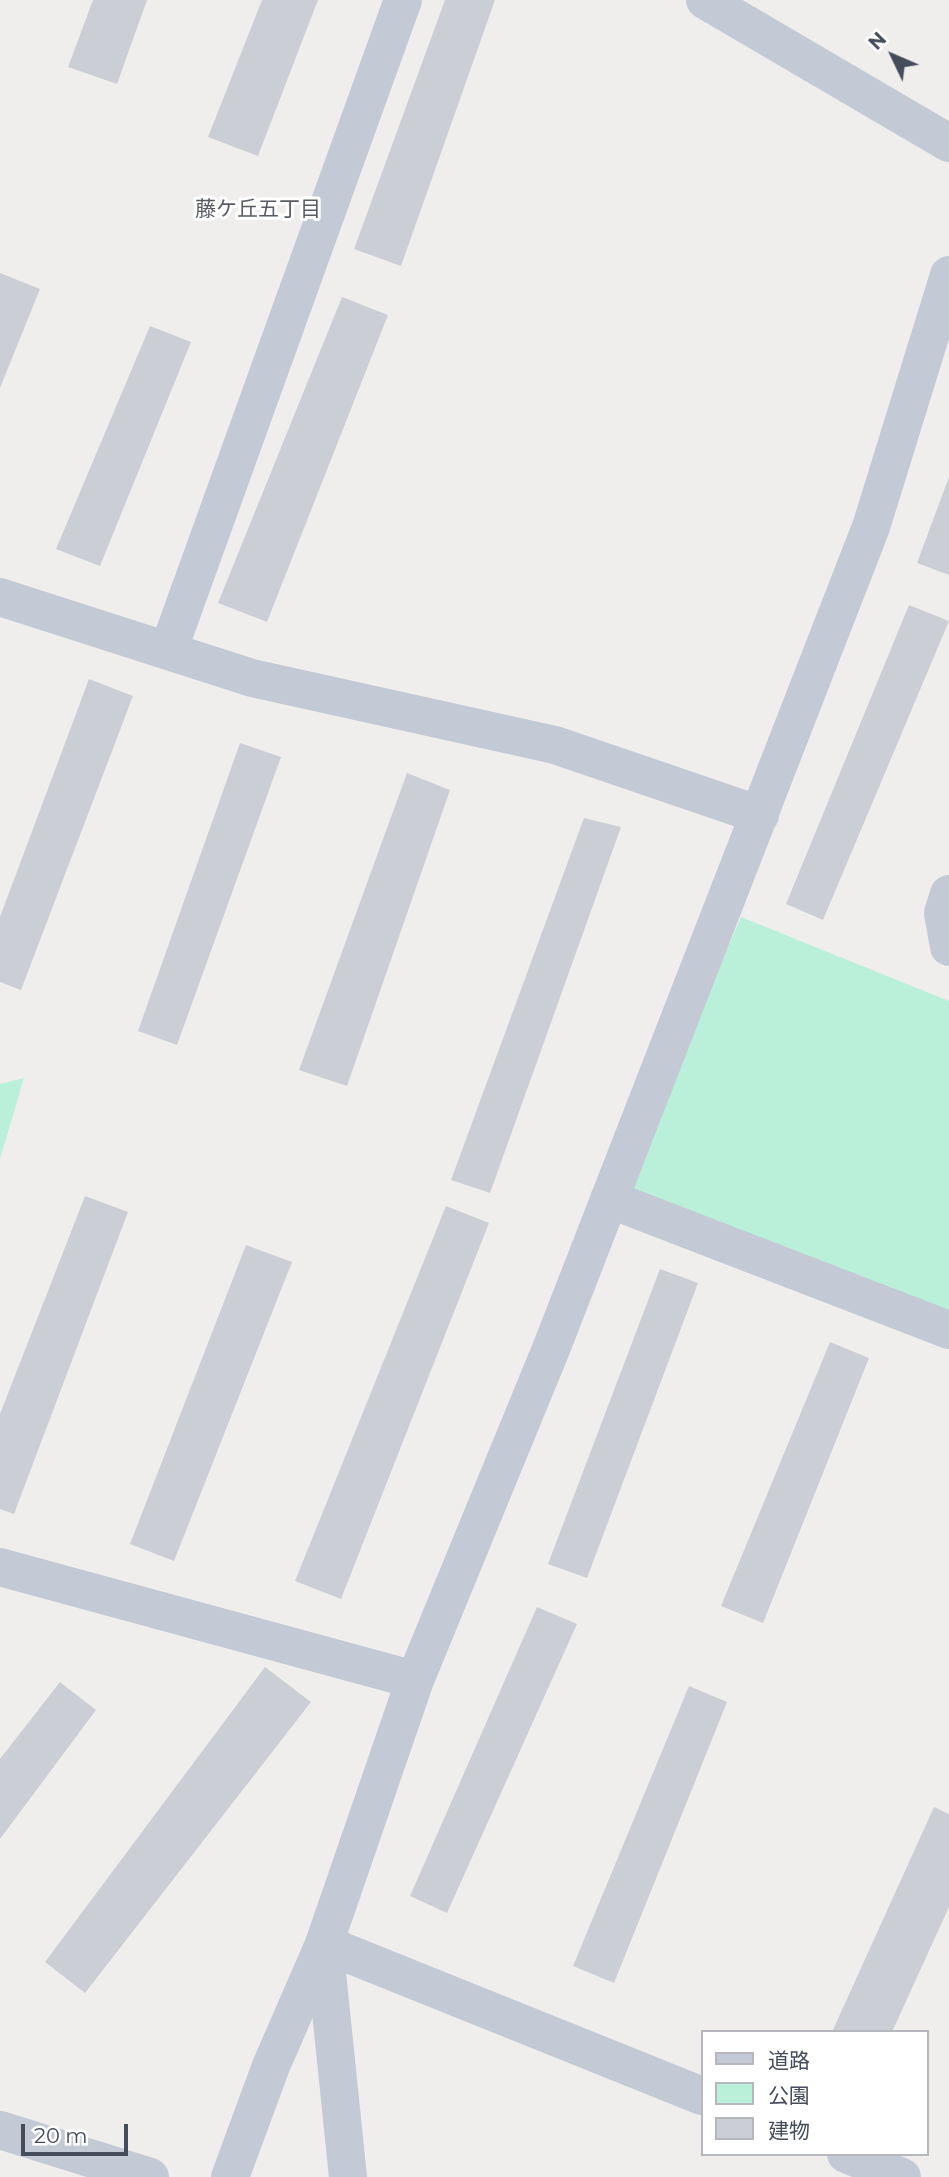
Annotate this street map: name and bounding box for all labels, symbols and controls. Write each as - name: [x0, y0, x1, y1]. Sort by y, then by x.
- north arrow: [858, 21, 928, 91]
- text: N: [864, 28, 891, 55]
- district label: 藤ケ丘五丁目: [195, 197, 321, 223]
- legend: [701, 2030, 928, 2156]
- text: 道路: [768, 2048, 810, 2073]
- text: 公園: [768, 2083, 810, 2108]
- scale bar: [24, 2110, 131, 2154]
- text: 建物: [768, 2118, 810, 2143]
- text: 20 m: [34, 2123, 88, 2148]

